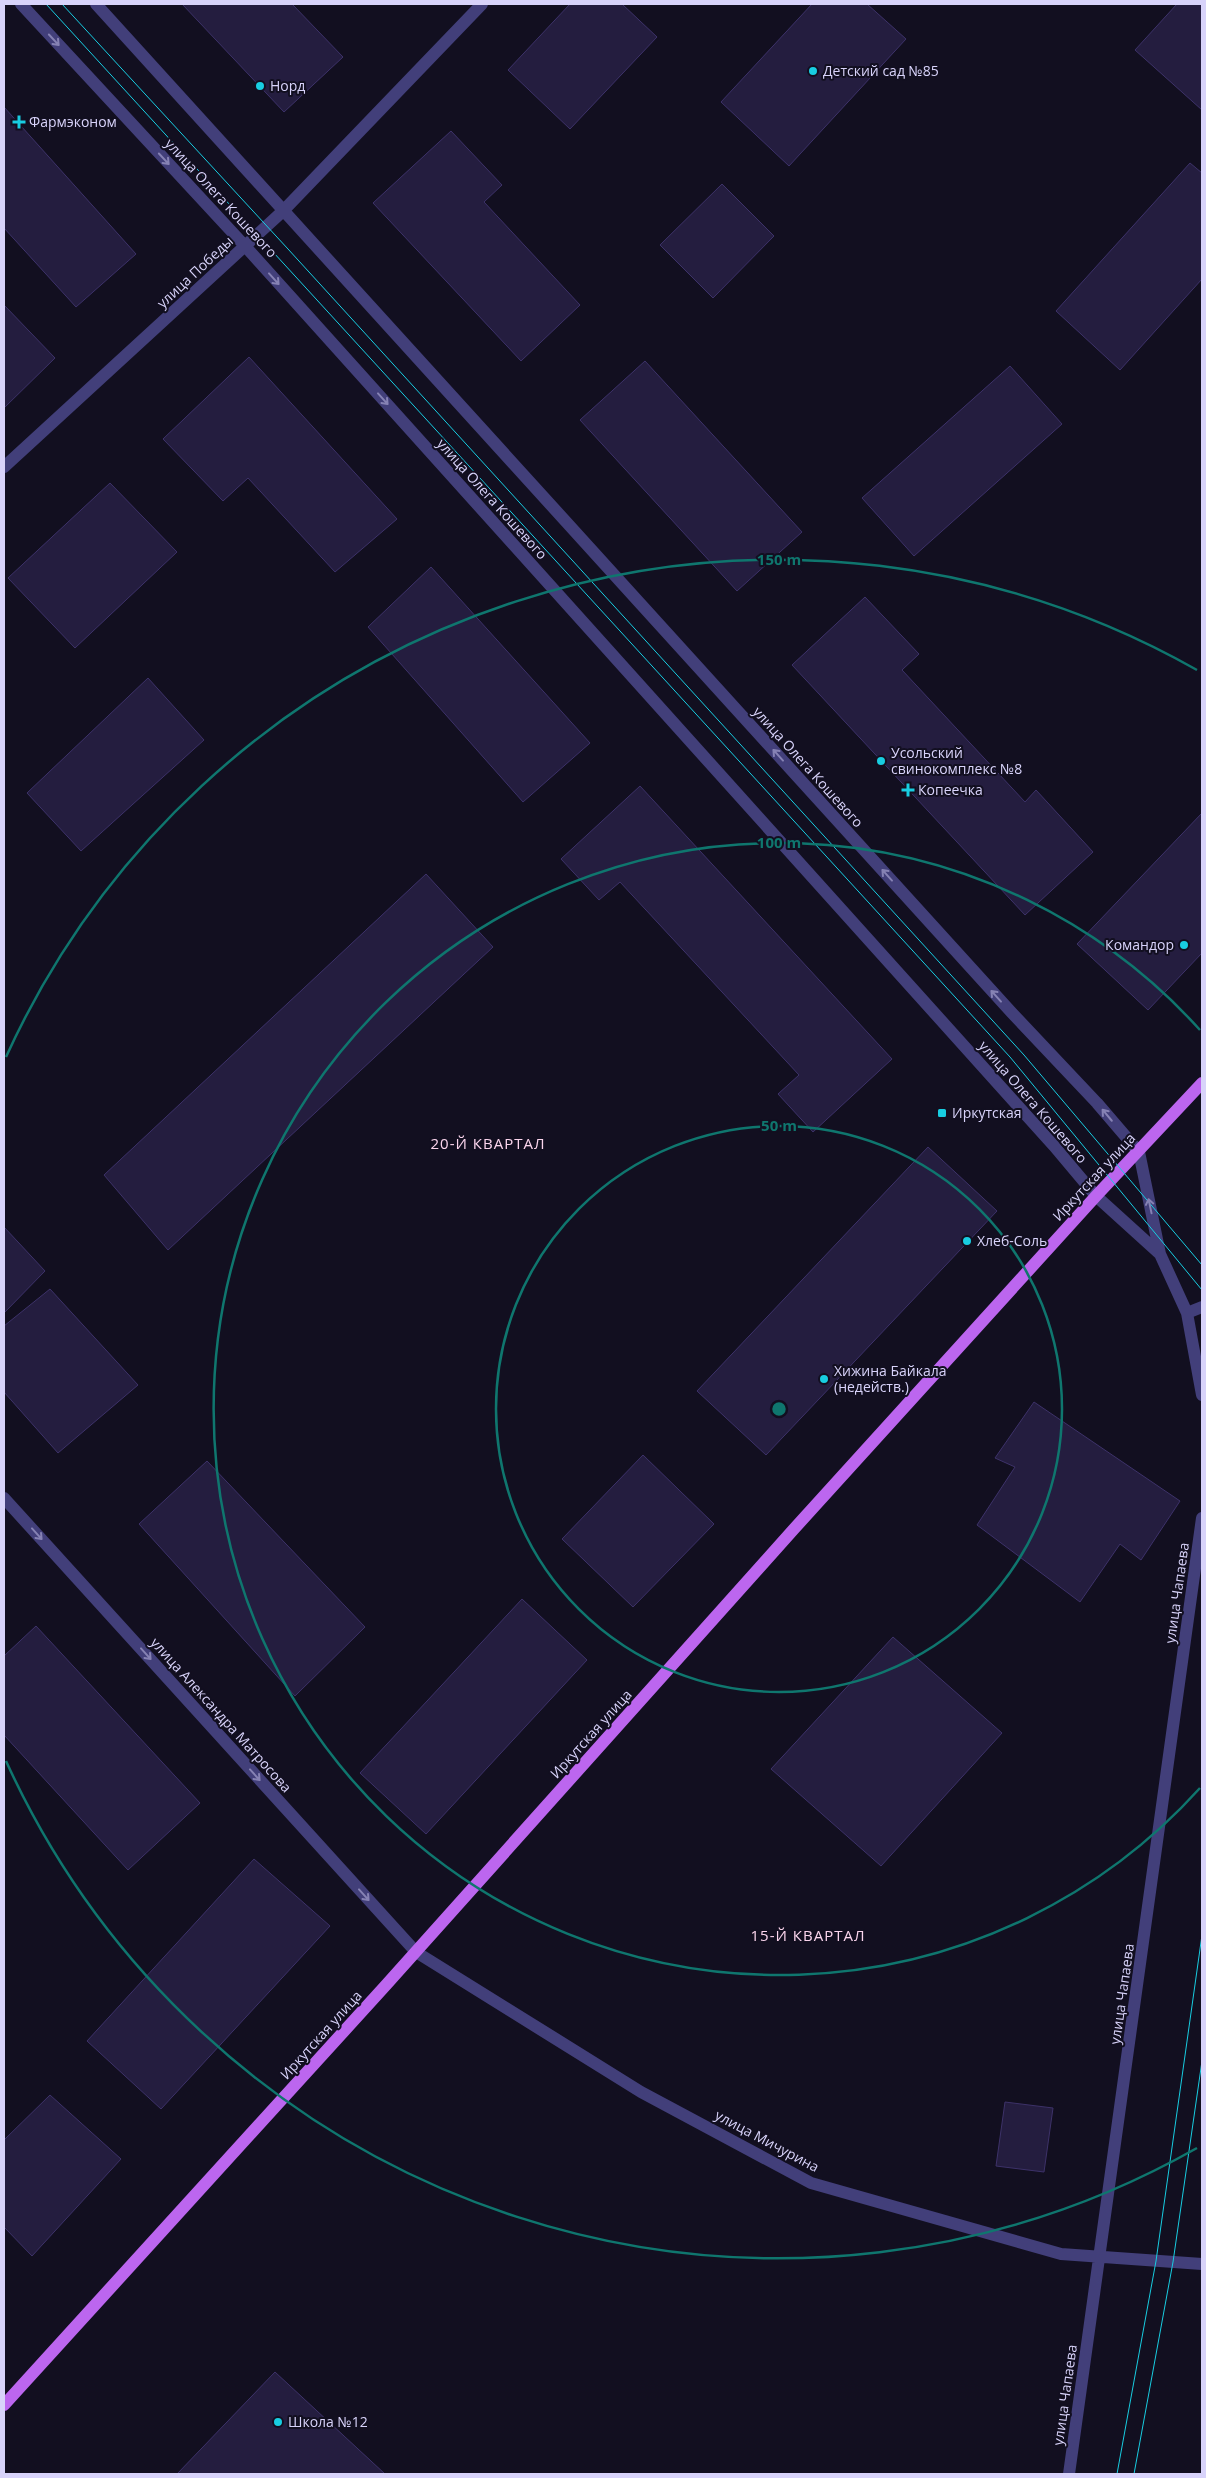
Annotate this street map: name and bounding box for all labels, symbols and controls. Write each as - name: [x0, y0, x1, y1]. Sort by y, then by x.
- one-way arrow: [48, 33, 60, 46]
- place label: Детский сад №85: [823, 61, 939, 80]
- marker: Детский сад №85: [807, 65, 819, 77]
- place label: Норд: [270, 76, 305, 95]
- marker: Норд: [254, 80, 266, 92]
- place label: Фармэконом: [29, 112, 117, 131]
- marker: Фармэконом: [13, 116, 25, 128]
- street label: улица Олега Кошевого: [161, 134, 282, 261]
- one-way arrow: [158, 152, 170, 165]
- street label: улица Победы: [152, 231, 237, 312]
- one-way arrow: [268, 272, 280, 285]
- one-way arrow: [377, 393, 388, 406]
- street label: улица Олега Кошевого: [433, 434, 552, 563]
- text: 150 m: [757, 549, 801, 569]
- street label: улица Олега Кошевого: [749, 702, 868, 831]
- place label: Усольский свинокомплекс №8: [891, 743, 1022, 778]
- one-way arrow: [772, 749, 784, 762]
- marker: Усольский свинокомплекс №8: [875, 755, 887, 767]
- place label: Копеечка: [918, 780, 983, 799]
- marker: Копеечка: [902, 784, 914, 796]
- text: 100 m: [757, 832, 801, 852]
- one-way arrow: [881, 869, 893, 882]
- place label: Командор: [1105, 935, 1174, 954]
- marker: Командор: [1178, 939, 1190, 951]
- one-way arrow: [990, 989, 1002, 1002]
- street label: улица Олега Кошевого: [975, 1036, 1092, 1167]
- place label: Иркутская: [952, 1103, 1022, 1122]
- marker: Иркутская: [936, 1107, 948, 1119]
- one-way arrow: [1101, 1108, 1113, 1121]
- text: 50 m: [761, 1115, 797, 1135]
- street label: Иркутская улица: [1048, 1129, 1139, 1225]
- district label: 20-Й КВАРТАЛ: [431, 1133, 545, 1153]
- one-way arrow: [1145, 1199, 1154, 1215]
- place label: Хлеб-Соль: [977, 1231, 1047, 1250]
- marker: Хлеб-Соль: [961, 1235, 973, 1247]
- place label: Хижина Байкала (недейств.): [834, 1361, 947, 1396]
- marker: Хижина Байкала (недейств.): [818, 1373, 830, 1385]
- centre of rings: [770, 1400, 788, 1418]
- one-way arrow: [31, 1527, 43, 1540]
- street label: улица Чапаева: [1160, 1541, 1193, 1645]
- street label: улица Александра Матросова: [147, 1633, 296, 1796]
- one-way arrow: [140, 1648, 152, 1661]
- street label: Иркутская улица: [546, 1685, 636, 1782]
- one-way arrow: [249, 1768, 261, 1781]
- one-way arrow: [358, 1889, 370, 1902]
- district label: 15-Й КВАРТАЛ: [751, 1925, 865, 1945]
- street label: улица Чапаева: [1105, 1942, 1138, 2046]
- street label: Иркутская улица: [276, 1986, 366, 2083]
- street label: улица Мичурина: [712, 2105, 823, 2176]
- street label: улица Чапаева: [1048, 2343, 1081, 2447]
- place label: Школа №12: [288, 2412, 368, 2431]
- marker: Школа №12: [272, 2416, 284, 2428]

